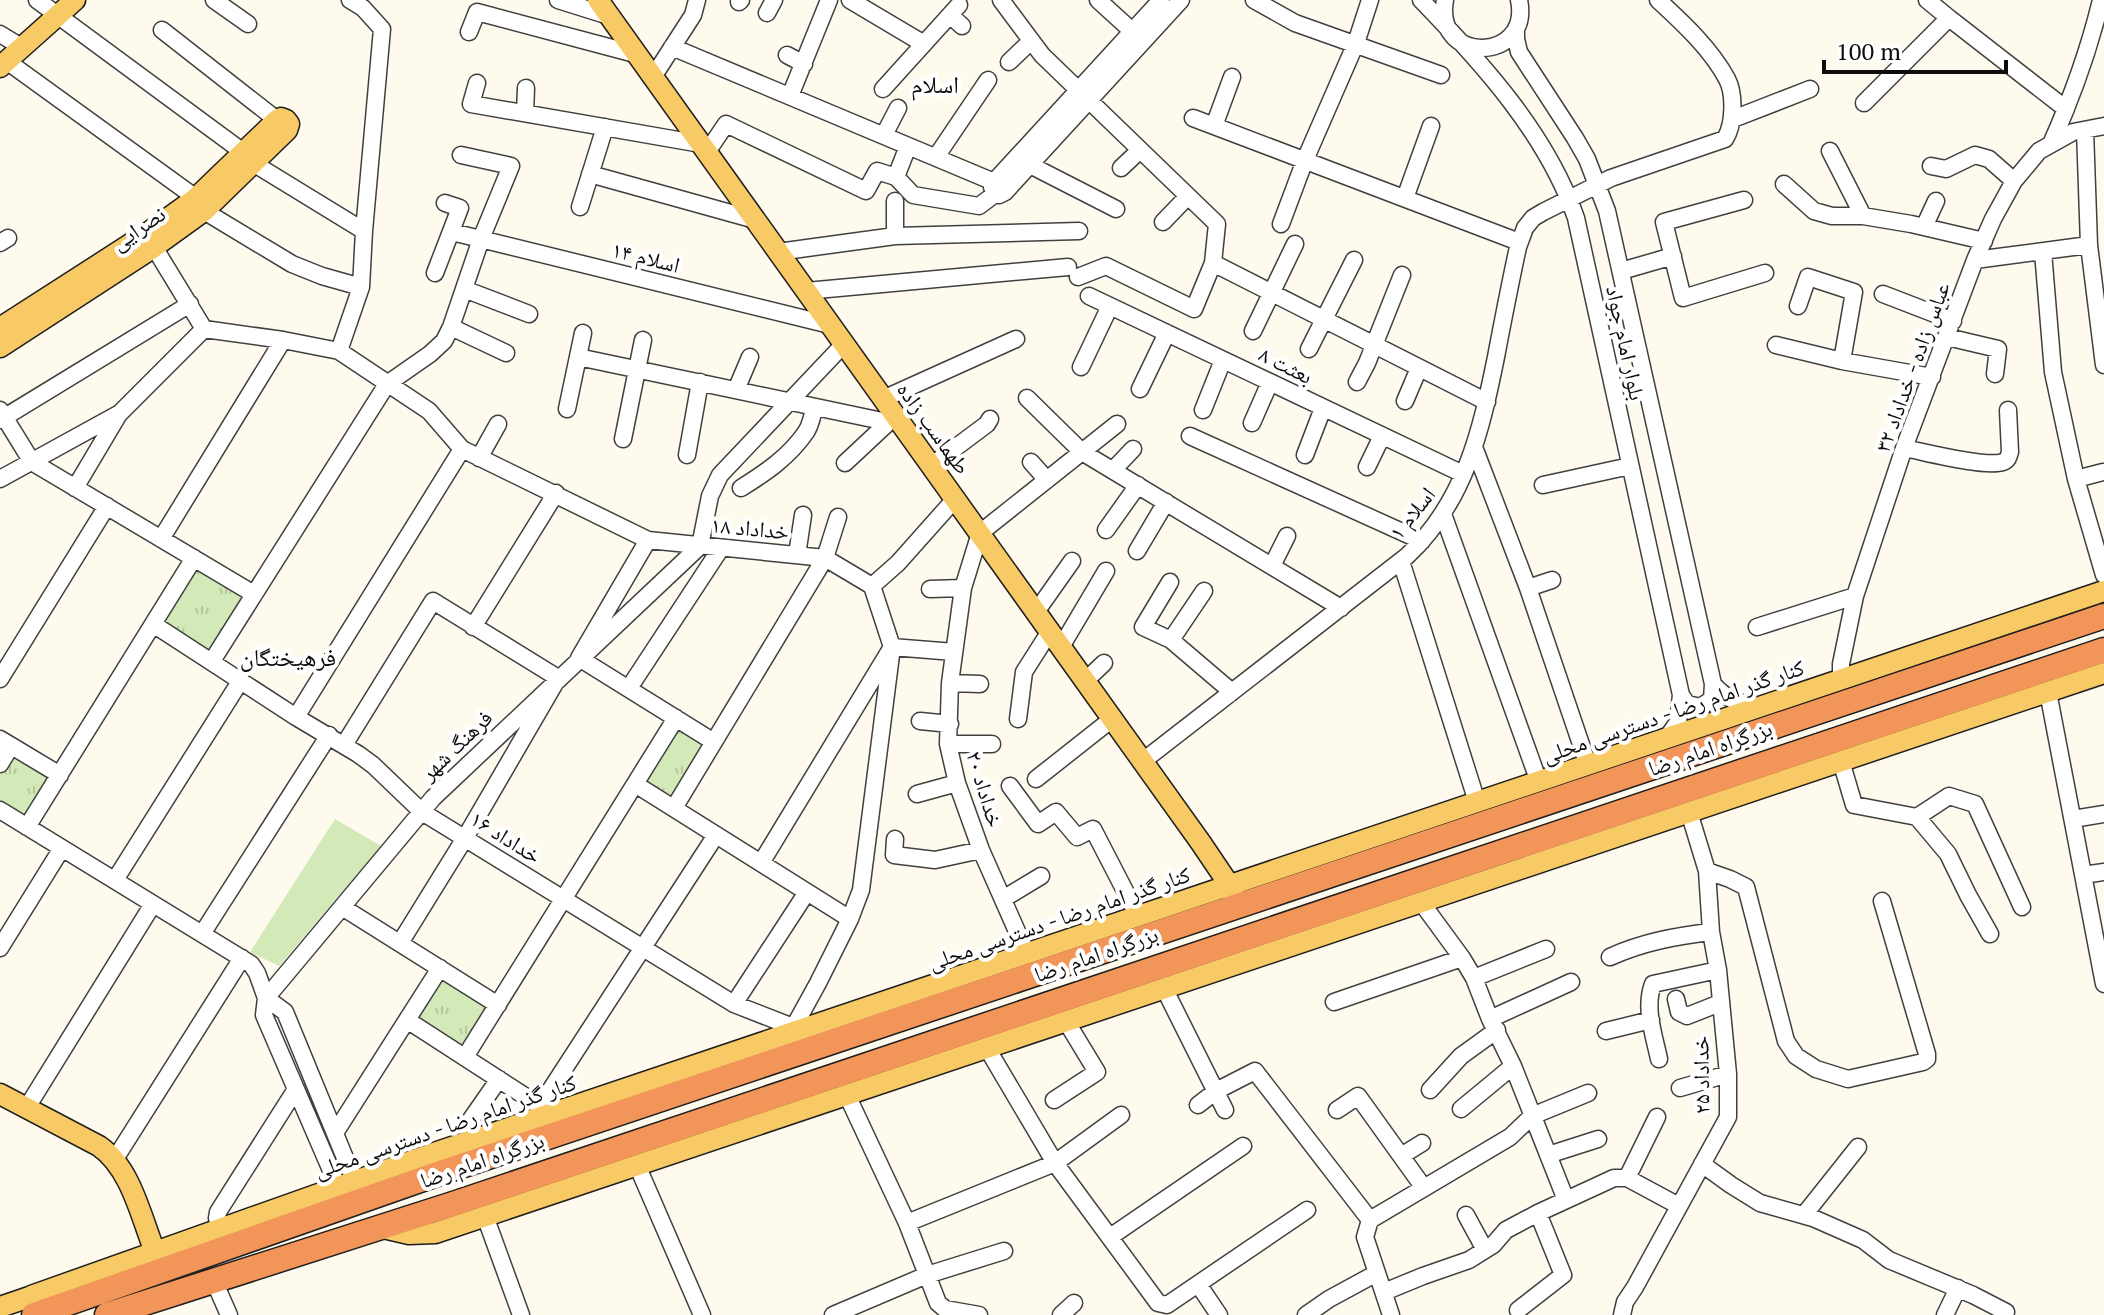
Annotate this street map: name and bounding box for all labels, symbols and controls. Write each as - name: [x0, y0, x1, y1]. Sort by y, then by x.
- scale bar: [1824, 24, 2006, 74]
- text: 100 m: [1836, 35, 1901, 67]
- district label: اسلام: [911, 68, 959, 101]
- street label: نصرایی: [105, 199, 171, 256]
- street label: اسلام ۱۴: [609, 234, 683, 280]
- street label: عباس زاده - خداداد ۳۲: [1867, 278, 1956, 456]
- street label: بلوار امام جواد: [1599, 283, 1653, 403]
- street label: بعثت ۸: [1255, 339, 1318, 390]
- street label: طهماسب زاده: [891, 376, 978, 480]
- street label: اسلام ۱: [1382, 480, 1442, 546]
- street label: خداداد ۱۸: [710, 510, 790, 545]
- district label: فرهیختگان: [240, 641, 336, 673]
- street label: کنار گذر امام رضا - دسترسی محلی: [1538, 652, 1808, 770]
- street label: فرهنگ شهر: [413, 703, 498, 787]
- street label: بزرگراه امام رضا: [1644, 713, 1776, 783]
- street label: خداداد ۲۰: [960, 747, 1011, 831]
- street label: خداداد ۱۶: [465, 804, 547, 870]
- street label: کنار گذر امام رضا - دسترسی محلی: [924, 859, 1194, 977]
- street label: بزرگراه امام رضا: [1030, 919, 1162, 989]
- street label: خداداد ۲۵: [1685, 1036, 1716, 1114]
- street label: کنار گذر امام رضا - دسترسی محلی: [310, 1067, 580, 1185]
- street label: بزرگراه امام رضا: [416, 1125, 548, 1195]

